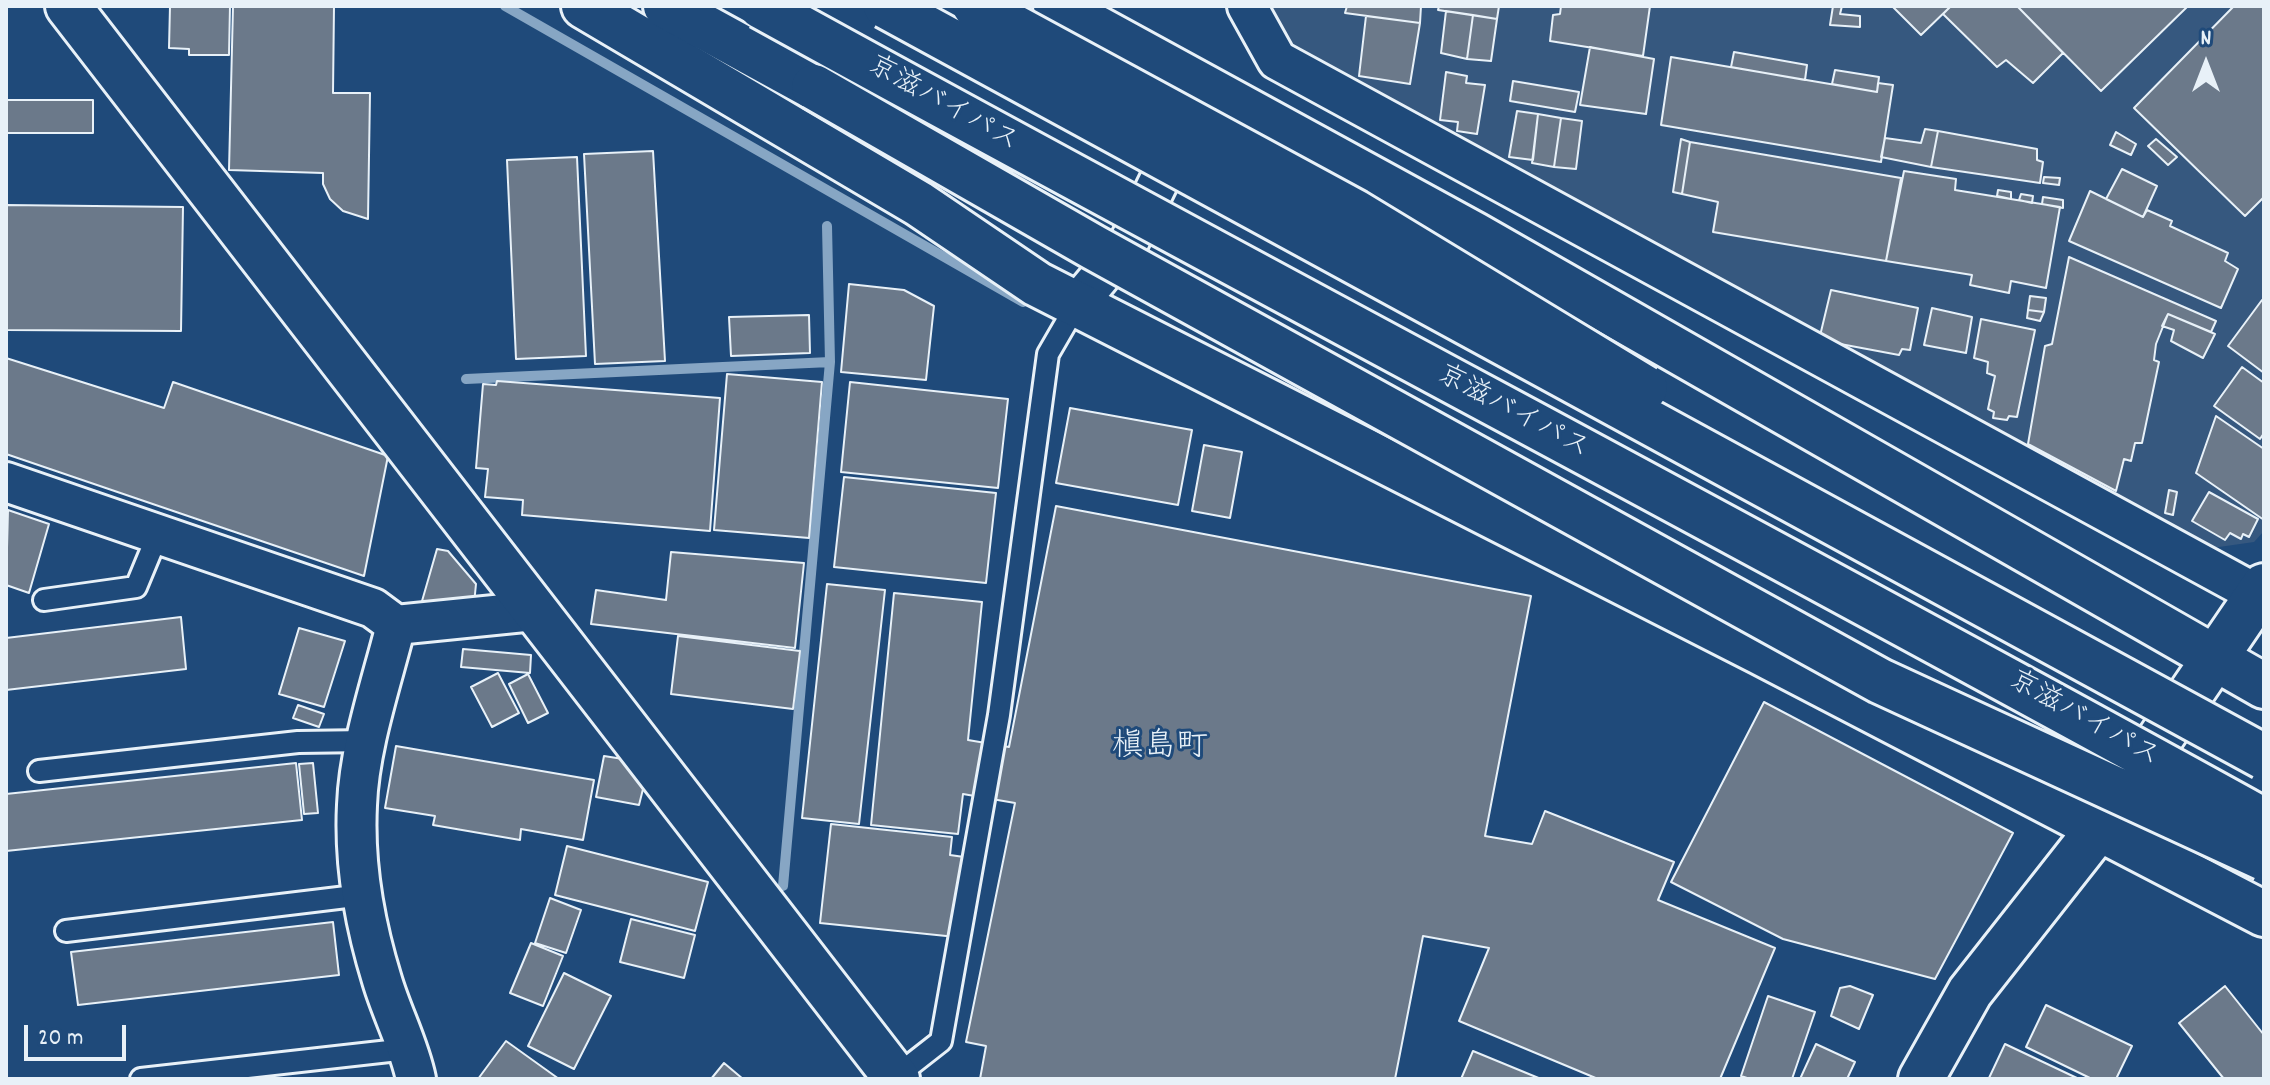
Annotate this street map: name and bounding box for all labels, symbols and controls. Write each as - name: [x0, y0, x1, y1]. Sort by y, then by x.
- north arrow: [2166, 24, 2246, 104]
- text: N: [2201, 24, 2211, 55]
- street label: 京滋バイパス: [860, 51, 1024, 161]
- street label: 京滋バイパス: [1430, 360, 1594, 468]
- street label: 京滋バイパス: [2001, 666, 2165, 776]
- district label: 槇島町: [1112, 731, 1208, 769]
- scale bar: [28, 1009, 130, 1059]
- text: 20 m: [38, 1022, 84, 1056]

